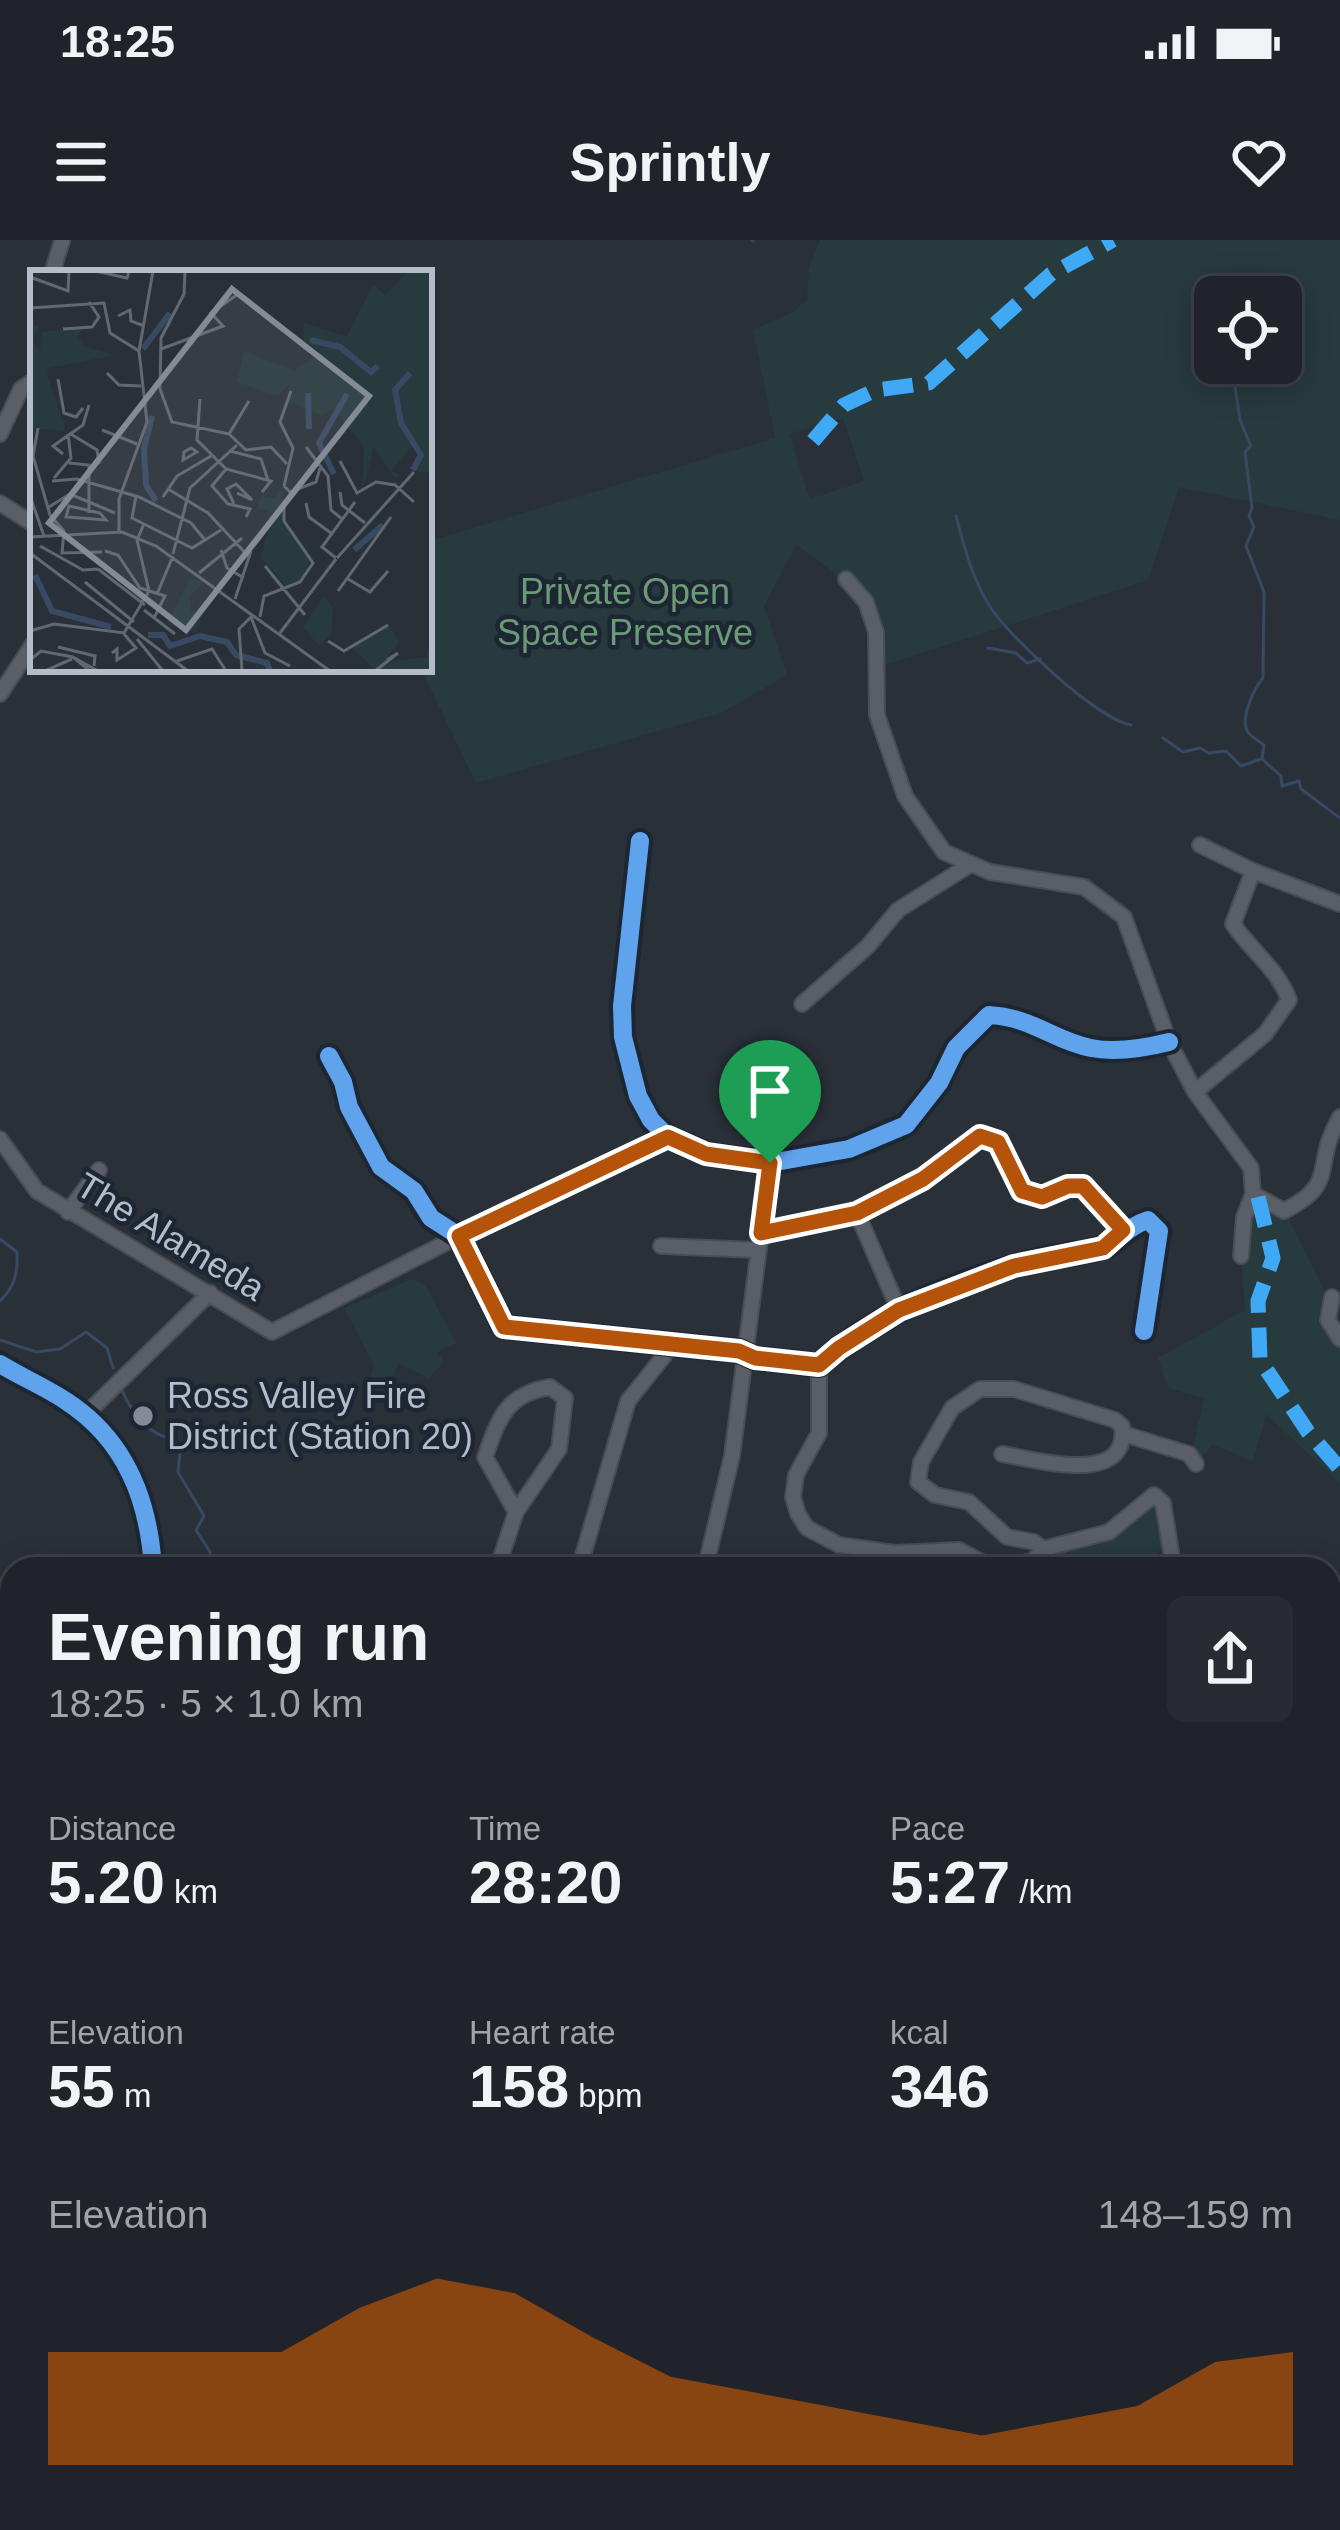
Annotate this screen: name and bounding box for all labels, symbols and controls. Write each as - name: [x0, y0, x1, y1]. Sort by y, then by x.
- text: 18:25: [60, 16, 175, 67]
- icon: menu: [48, 129, 114, 195]
- icon: heart: [1226, 129, 1292, 195]
- text: Sprintly: [569, 132, 771, 192]
- inset map: [30, 270, 432, 672]
- map controls: [1194, 276, 1302, 384]
- button: locate: [1194, 276, 1302, 384]
- park label: Private Open Space Preserve: [497, 571, 753, 653]
- pin: [719, 1040, 821, 1163]
- icon: arrive: [737, 1058, 803, 1124]
- street label: The Alameda: [69, 1164, 273, 1309]
- place label: Ross Valley Fire District (Station 20): [167, 1375, 473, 1457]
- marker: Ross Valley Fire District (Station 20): [130, 1403, 156, 1429]
- button: share: [1167, 1596, 1293, 1722]
- text: Evening run: [48, 1600, 429, 1674]
- text: 18:25 · 5 × 1.0 km: [48, 1682, 363, 1725]
- text: Distance: [48, 1810, 176, 1847]
- text: Time: [469, 1810, 541, 1847]
- text: Pace: [890, 1810, 965, 1847]
- text: 5.20: [48, 1849, 165, 1916]
- text: 28:20: [469, 1849, 622, 1916]
- text: 5:27: [890, 1849, 1010, 1916]
- text: km: [165, 1873, 218, 1910]
- text: /km: [1010, 1873, 1072, 1910]
- text: Elevation: [48, 2014, 184, 2051]
- text: Heart rate: [469, 2014, 616, 2051]
- text: kcal: [890, 2014, 949, 2051]
- text: 55: [48, 2053, 115, 2120]
- text: 158: [469, 2053, 569, 2120]
- text: 346: [890, 2053, 990, 2120]
- text: m: [115, 2077, 151, 2114]
- text: bpm: [569, 2077, 642, 2114]
- text: Elevation: [48, 2193, 208, 2236]
- text: 148–159 m: [1098, 2193, 1293, 2236]

